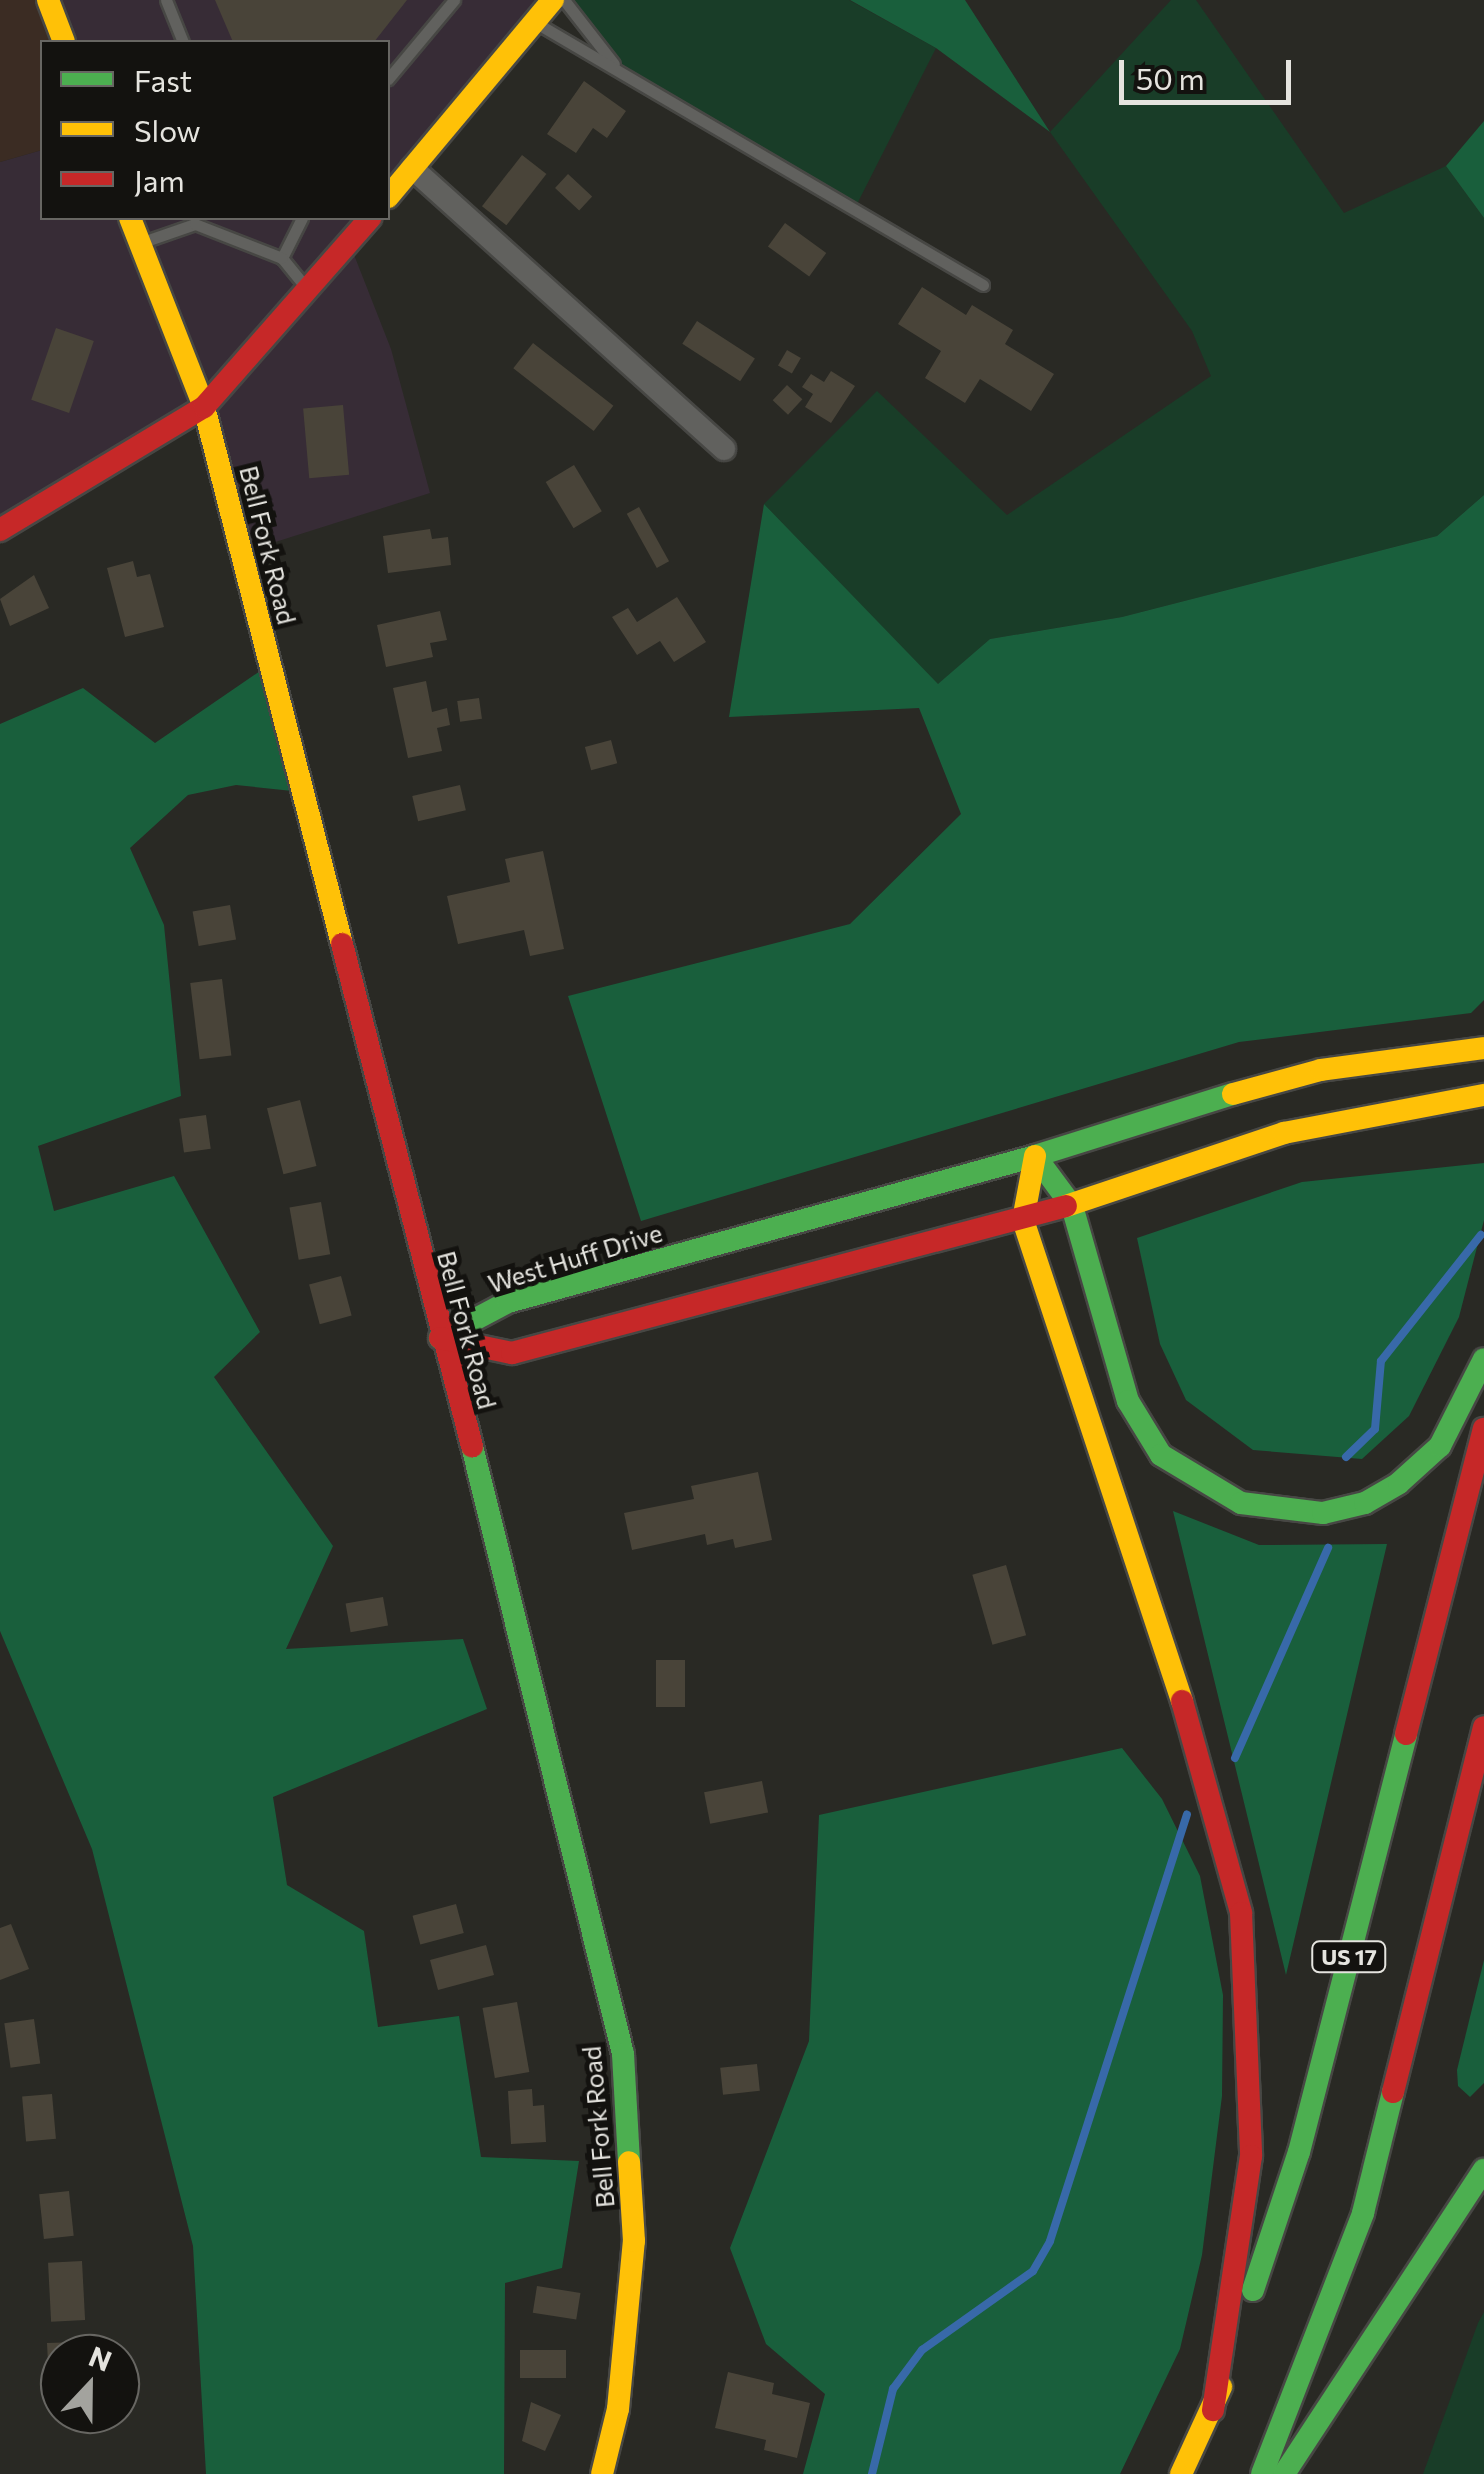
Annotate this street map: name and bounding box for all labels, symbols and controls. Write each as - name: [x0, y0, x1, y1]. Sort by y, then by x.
- legend: [40, 40, 390, 220]
- scale bar: [1124, 40, 1296, 102]
- text: 50 m: [1136, 59, 1205, 96]
- text: Fast: [134, 61, 192, 98]
- text: Slow: [134, 111, 201, 148]
- text: Jam: [134, 161, 185, 198]
- street label: Bell Fork Road: [234, 463, 302, 627]
- street label: West Huff Drive: [484, 1217, 666, 1299]
- street label: Bell Fork Road: [432, 1248, 502, 1412]
- road number: US 17: [1309, 1940, 1389, 1974]
- street label: Bell Fork Road: [576, 2045, 620, 2209]
- north arrow: [40, 2334, 140, 2434]
- text: N: [84, 2338, 117, 2378]

